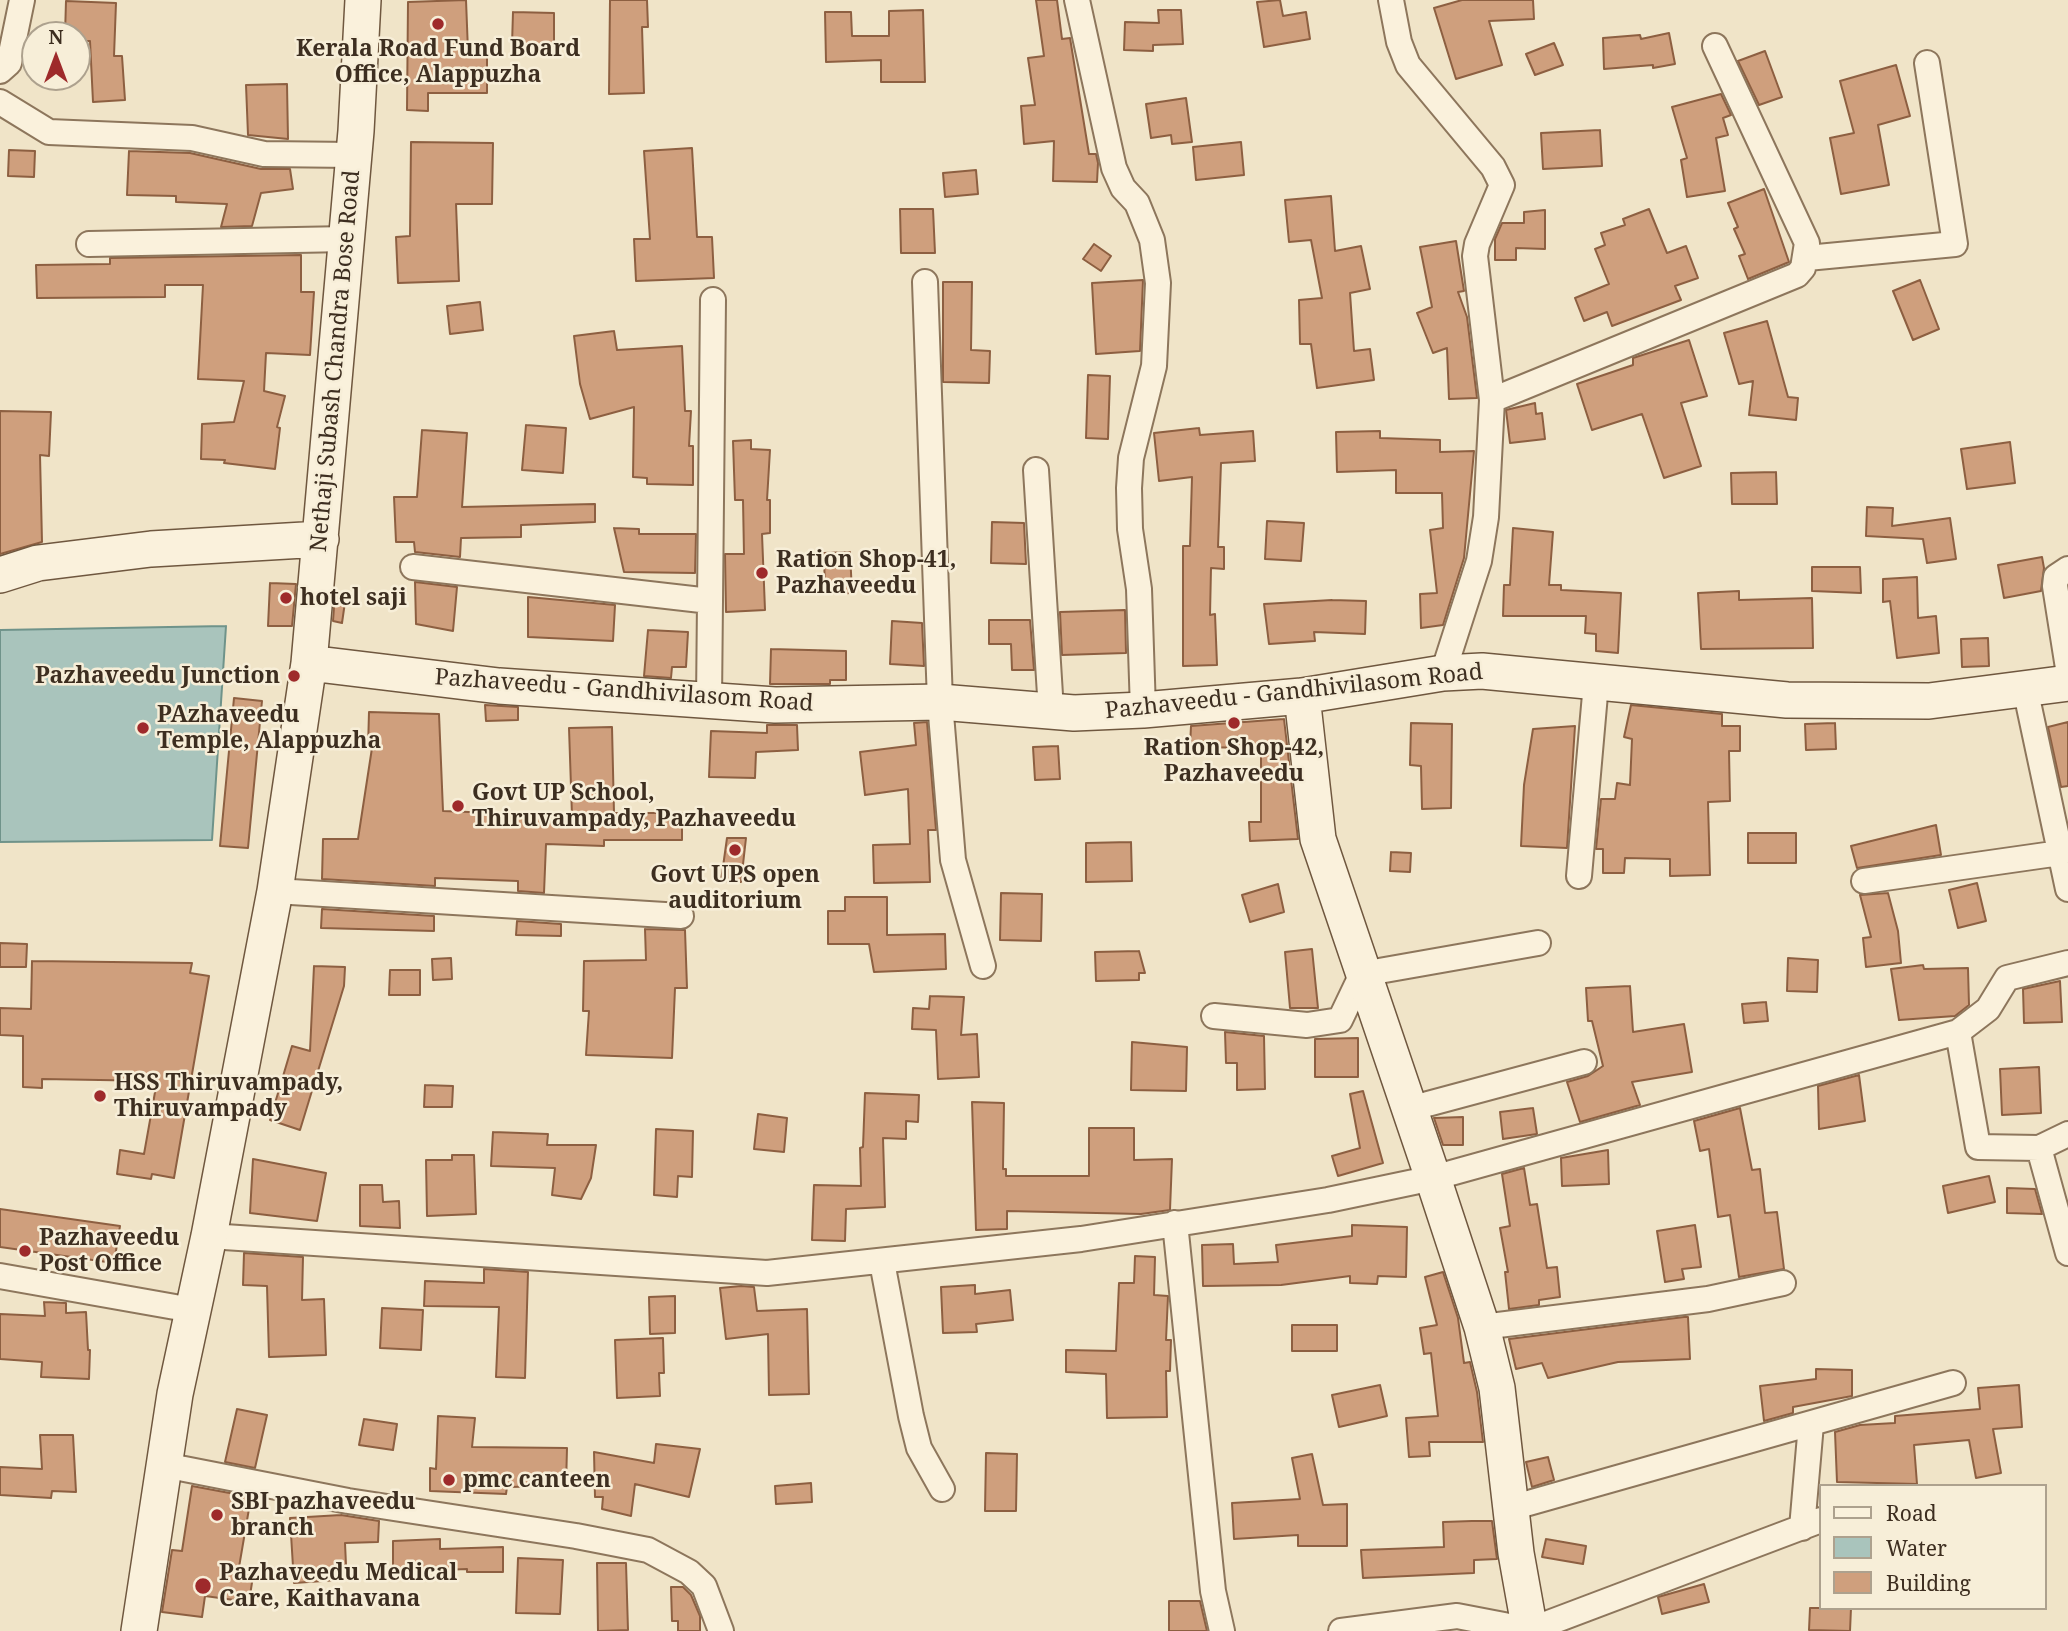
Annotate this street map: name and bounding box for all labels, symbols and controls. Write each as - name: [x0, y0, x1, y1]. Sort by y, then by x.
- marker: Kerala Road Fund Board Office, Alappuzha: [430, 16, 446, 32]
- north arrow: [21, 21, 91, 91]
- text: N: [49, 24, 63, 50]
- place label: Kerala Road Fund Board Office, Alappuzha: [296, 35, 580, 89]
- street label: Nethaji Subash Chandra Bose Road: [306, 169, 366, 553]
- place label: Ration Shop-41, Pazhaveedu: [776, 546, 957, 600]
- marker: Ration Shop-41, Pazhaveedu: [754, 565, 770, 581]
- place label: hotel saji: [300, 584, 407, 612]
- marker: hotel saji: [278, 590, 294, 606]
- street label: Pazhaveedu - Gandhivilasom Road: [1104, 658, 1484, 726]
- place label: Pazhaveedu Junction: [35, 662, 280, 690]
- street label: Pazhaveedu - Gandhivilasom Road: [434, 664, 814, 718]
- marker: Pazhaveedu Junction: [286, 668, 302, 684]
- place label: PAzhaveedu Temple, Alappuzha: [157, 701, 381, 755]
- marker: Ration Shop-42, Pazhaveedu: [1226, 715, 1242, 731]
- marker: PAzhaveedu Temple, Alappuzha: [135, 720, 151, 736]
- place label: Ration Shop-42, Pazhaveedu: [1144, 734, 1324, 788]
- place label: Govt UP School, Thiruvampady, Pazhaveedu: [472, 779, 796, 833]
- marker: Govt UP School, Thiruvampady, Pazhaveedu: [450, 798, 466, 814]
- marker: Govt UPS open auditorium: [727, 842, 743, 858]
- place label: Govt UPS open auditorium: [650, 861, 820, 915]
- place label: HSS Thiruvampady, Thiruvampady: [114, 1069, 343, 1123]
- marker: HSS Thiruvampady, Thiruvampady: [92, 1088, 108, 1104]
- place label: Pazhaveedu Post Office: [39, 1224, 179, 1278]
- marker: Pazhaveedu Post Office: [17, 1243, 33, 1259]
- place label: pmc canteen: [463, 1466, 611, 1494]
- marker: pmc canteen: [441, 1472, 457, 1488]
- legend: [1820, 1484, 2047, 1610]
- place label: SBI pazhaveedu branch: [231, 1488, 415, 1542]
- text: Road: [1886, 1499, 1937, 1527]
- marker: SBI pazhaveedu branch: [209, 1507, 225, 1523]
- text: Water: [1886, 1534, 1947, 1562]
- place label: Pazhaveedu Medical Care, Kaithavana: [219, 1559, 457, 1613]
- text: Building: [1886, 1569, 1971, 1597]
- marker: Pazhaveedu Medical Care, Kaithavana: [193, 1576, 213, 1596]

